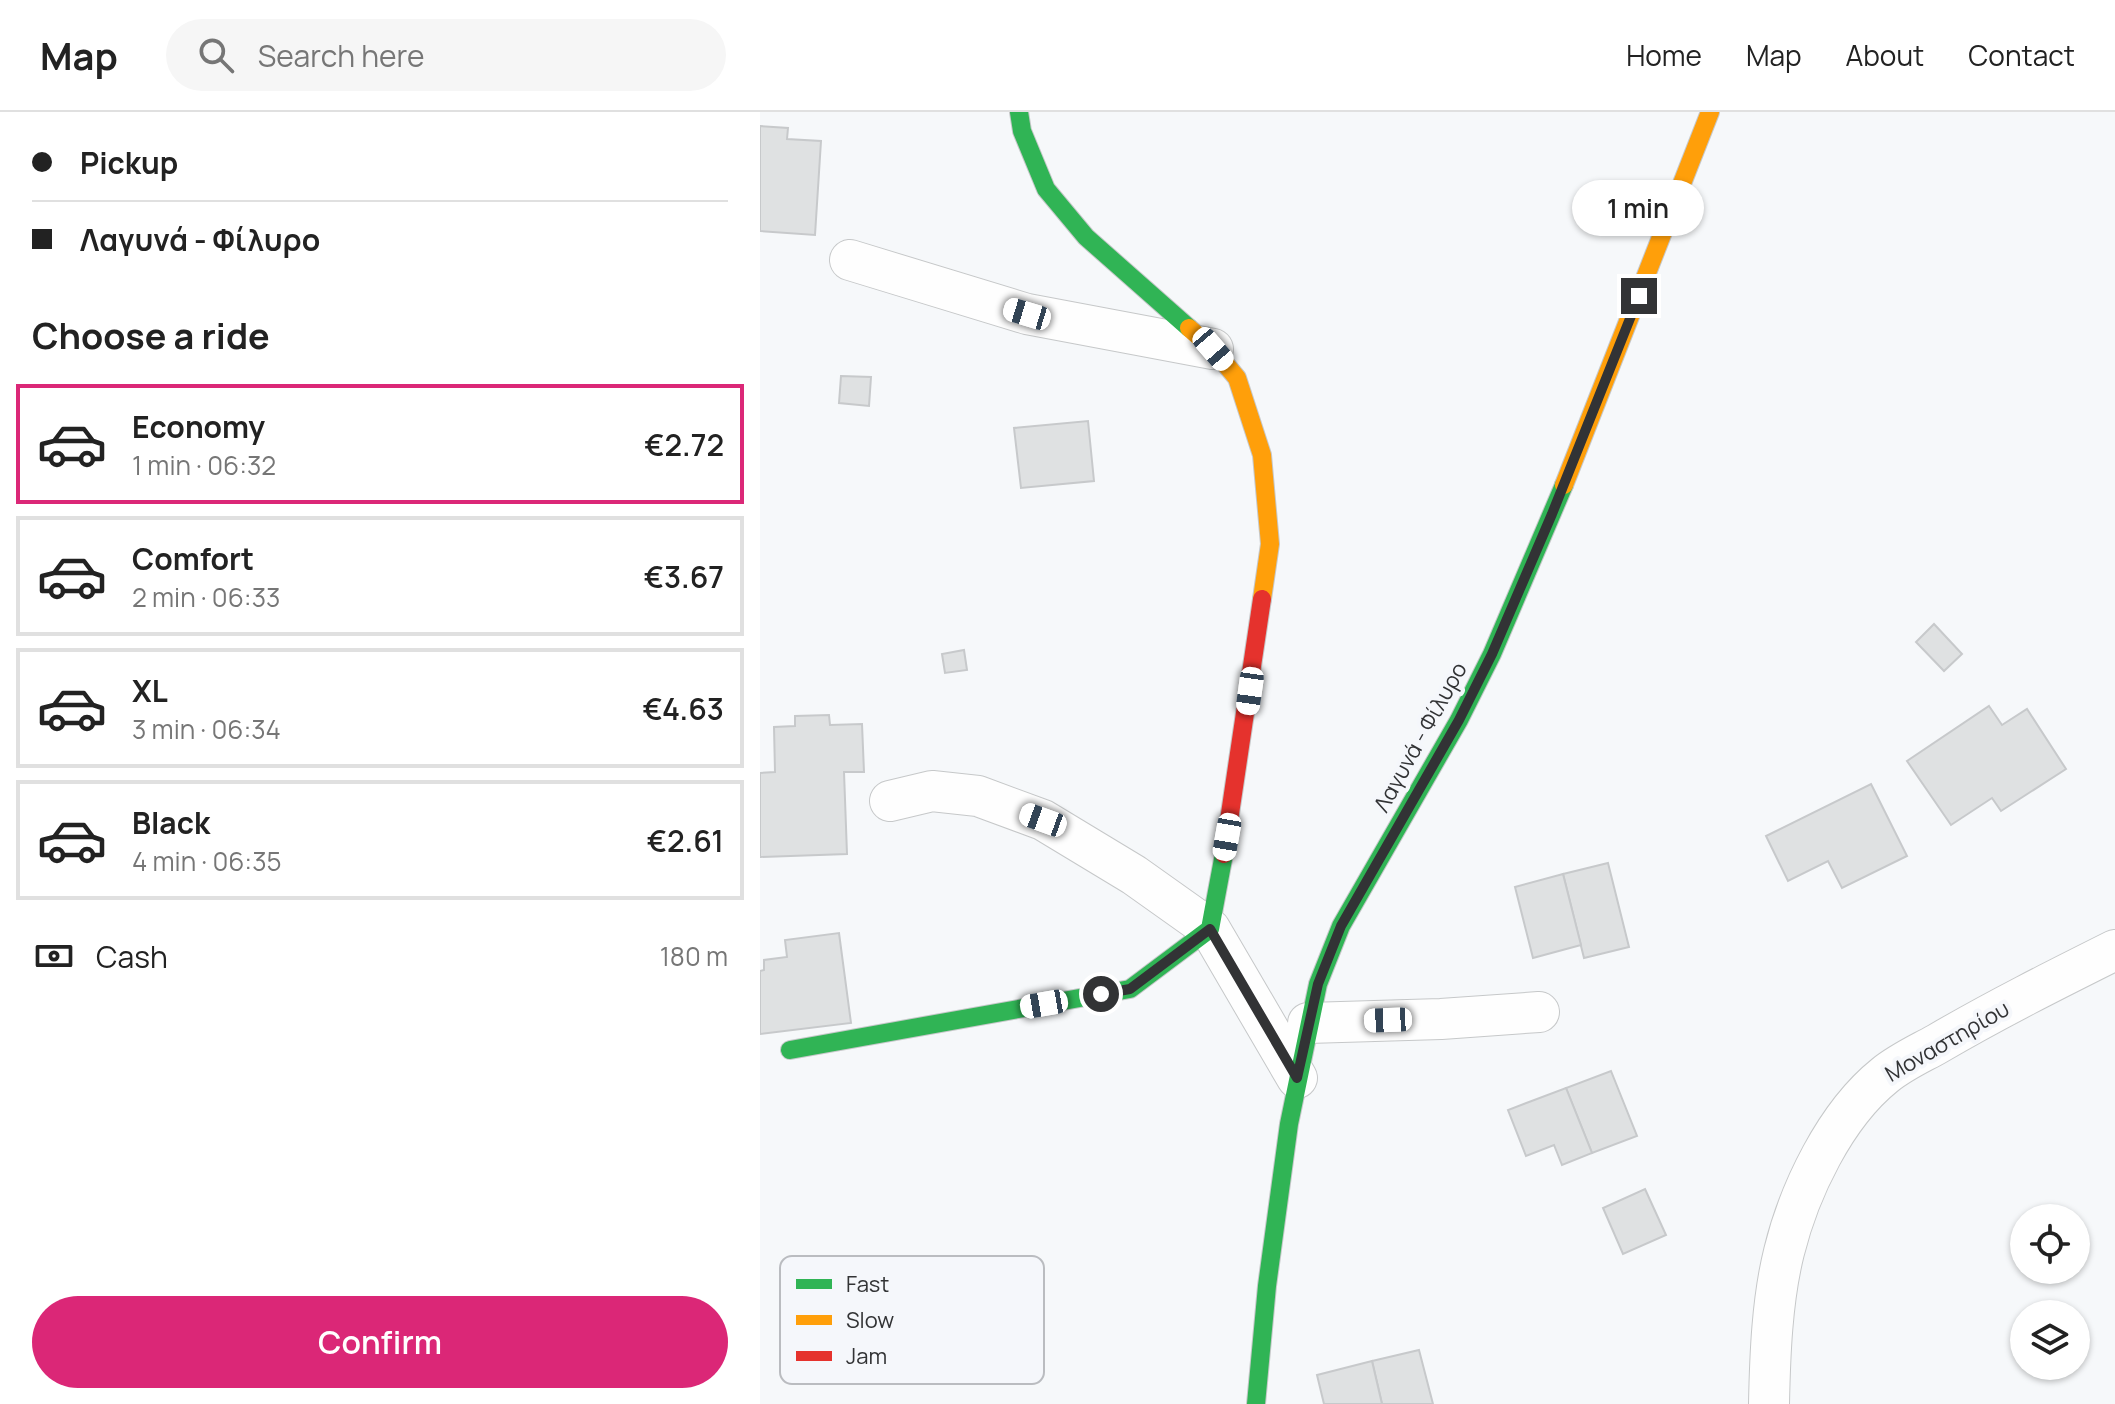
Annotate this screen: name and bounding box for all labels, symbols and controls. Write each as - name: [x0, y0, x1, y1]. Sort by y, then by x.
- search box: [166, 19, 726, 91]
- text: Map: [40, 29, 118, 81]
- icon: search: [194, 33, 238, 77]
- text: Search here: [258, 35, 425, 76]
- text: Home: [1626, 36, 1702, 74]
- text: Map: [1746, 36, 1802, 74]
- text: About: [1846, 36, 1924, 74]
- text: Contact: [1968, 36, 2075, 74]
- text: Pickup: [80, 142, 178, 183]
- callout: 1 min: [1573, 180, 1705, 236]
- text: 1 min: [1607, 190, 1669, 226]
- text: Λαγυνά - Φίλυρο: [80, 219, 320, 260]
- route end: [1621, 278, 1657, 314]
- car: [1001, 296, 1053, 332]
- text: Choose a ride: [32, 311, 270, 360]
- car: [1188, 323, 1238, 375]
- text: Economy: [132, 406, 265, 447]
- icon: car: [36, 408, 108, 480]
- text: €2.72: [644, 424, 724, 465]
- text: 1 min · 06:32: [132, 447, 276, 483]
- text: Comfort: [132, 538, 254, 579]
- icon: car: [36, 540, 108, 612]
- text: €3.67: [644, 556, 724, 597]
- text: 2 min · 06:33: [132, 579, 280, 615]
- street label: Λαγυνά - Φίλυρο: [1366, 657, 1474, 817]
- car: [1235, 666, 1265, 716]
- text: XL: [132, 670, 168, 711]
- icon: car: [36, 672, 108, 744]
- text: €4.63: [643, 688, 724, 729]
- text: 3 min · 06:34: [132, 711, 281, 747]
- car: [1016, 801, 1070, 839]
- text: Black: [132, 802, 210, 843]
- icon: car: [36, 804, 108, 876]
- car: [1211, 811, 1243, 863]
- text: €2.61: [647, 820, 724, 861]
- text: 4 min · 06:35: [132, 843, 282, 879]
- icon: cash: [32, 934, 76, 978]
- text: Cash: [96, 936, 168, 977]
- text: 180 m: [660, 938, 728, 974]
- route start: [1083, 976, 1119, 1012]
- car: [1018, 988, 1070, 1020]
- street label: Μοναστηρίου: [1879, 993, 2015, 1089]
- car: [1364, 1007, 1412, 1033]
- map controls: [2010, 1204, 2090, 1380]
- button: locate: [2010, 1204, 2090, 1284]
- legend: [780, 1256, 1044, 1384]
- text: Fast: [846, 1269, 889, 1299]
- button: Confirm: [32, 1296, 728, 1388]
- button: layers: [2010, 1300, 2090, 1380]
- text: Slow: [846, 1305, 894, 1335]
- text: Jam: [846, 1341, 887, 1371]

